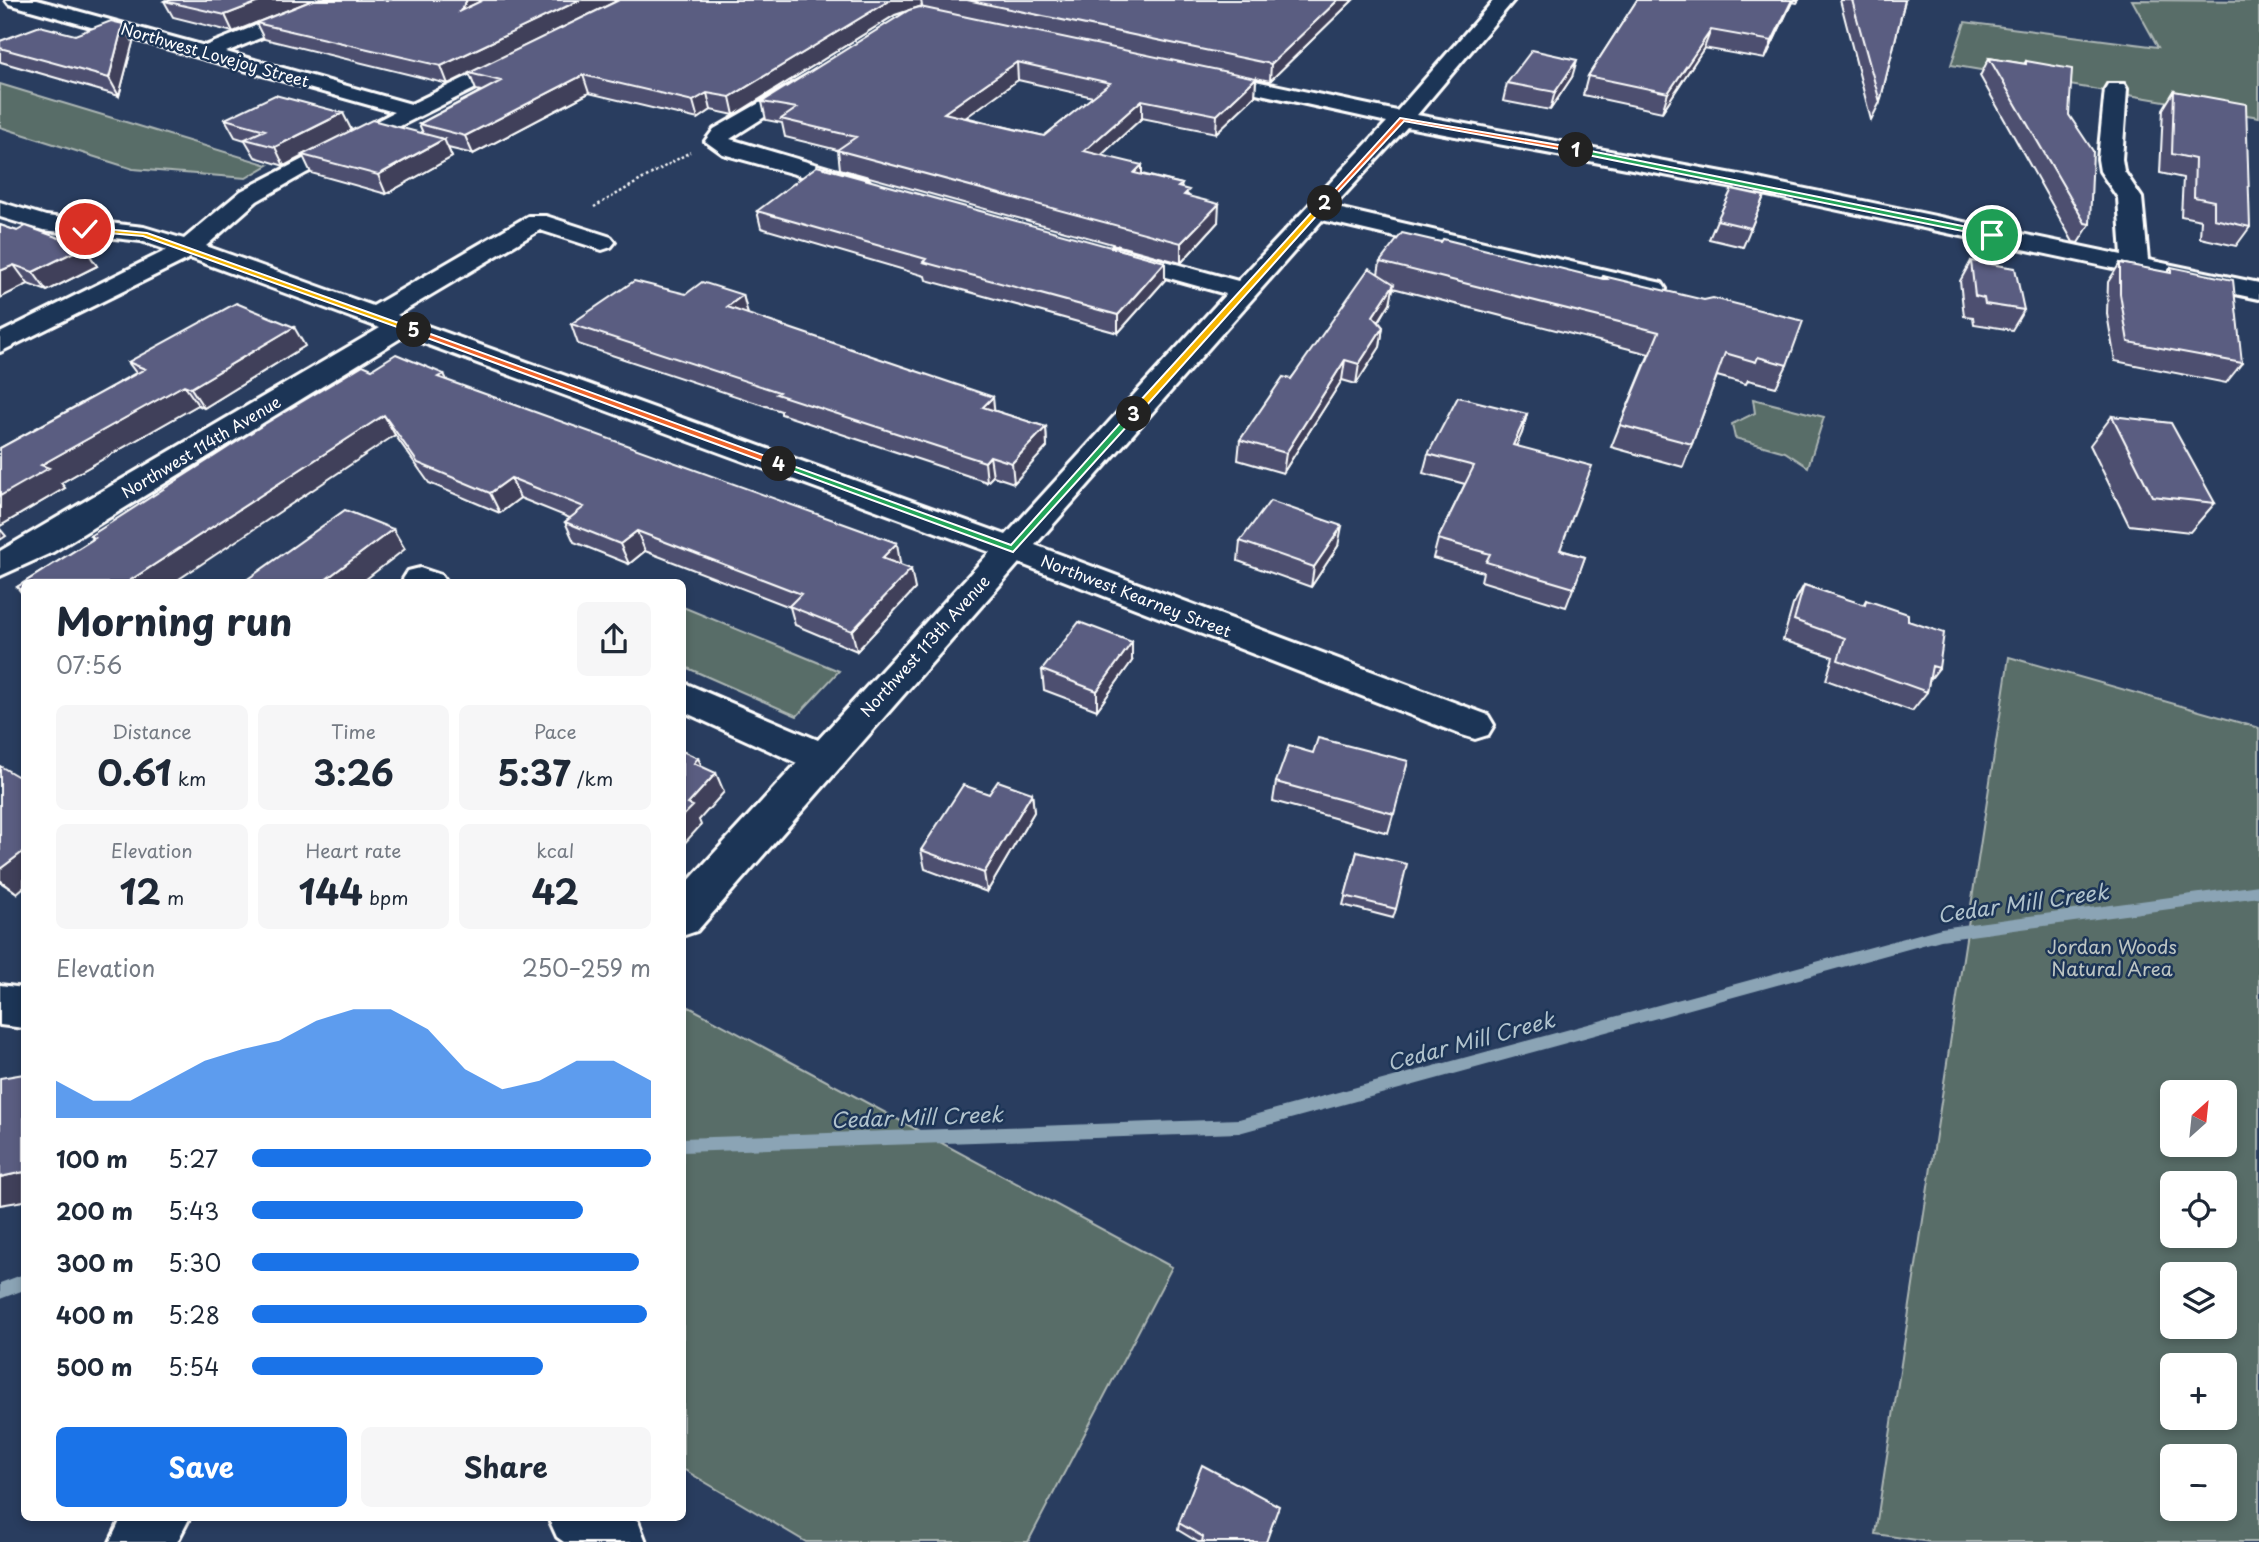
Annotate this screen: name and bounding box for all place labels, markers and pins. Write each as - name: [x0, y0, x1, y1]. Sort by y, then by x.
- pin: 1: [1558, 132, 1594, 168]
- pin: 2: [1308, 186, 1342, 220]
- pin: [55, 199, 115, 259]
- pin: [1962, 205, 2022, 265]
- pin: 5: [396, 312, 432, 348]
- pin: 3: [1116, 396, 1152, 432]
- pin: 4: [762, 447, 796, 482]

